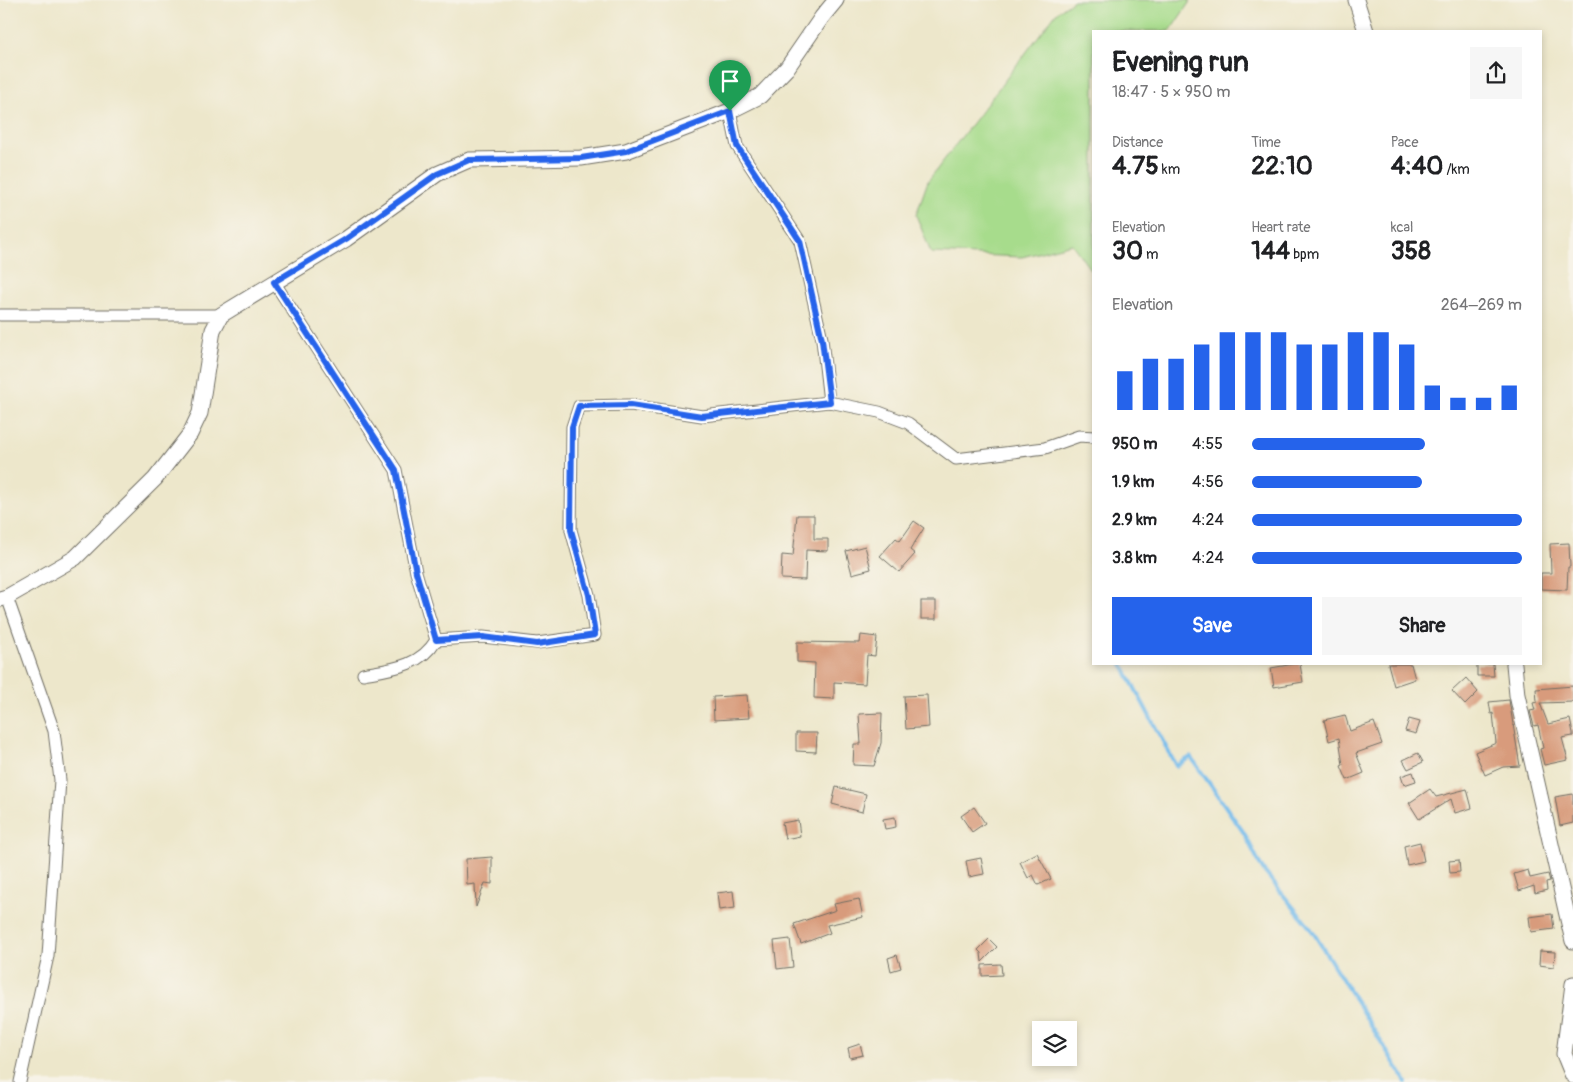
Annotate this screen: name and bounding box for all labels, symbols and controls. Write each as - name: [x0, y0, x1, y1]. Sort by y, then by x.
- text: Evening run: [1112, 45, 1249, 80]
- button: share: [1470, 47, 1522, 99]
- pin: [709, 60, 751, 111]
- icon: arrive: [716, 67, 744, 95]
- text: 18:47 · 5 × 950 m: [1112, 82, 1230, 102]
- text: Distance: [1112, 134, 1163, 151]
- text: Time: [1251, 134, 1281, 151]
- text: Pace: [1391, 134, 1418, 151]
- text: 4.75: [1112, 151, 1159, 182]
- text: 22:10: [1251, 151, 1313, 182]
- text: 4:40: [1391, 151, 1443, 182]
- text: km: [1159, 161, 1180, 178]
- text: /km: [1443, 161, 1470, 178]
- text: Elevation: [1112, 219, 1165, 236]
- text: Heart rate: [1251, 219, 1310, 236]
- text: kcal: [1391, 219, 1413, 236]
- text: 30: [1112, 236, 1143, 267]
- text: 144: [1251, 236, 1290, 267]
- text: 358: [1391, 236, 1431, 267]
- text: m: [1143, 246, 1159, 263]
- text: bpm: [1290, 246, 1319, 263]
- text: Elevation: [1112, 295, 1173, 315]
- text: 264–269 m: [1441, 295, 1522, 315]
- text: 950 m: [1112, 434, 1158, 454]
- text: 4:55: [1192, 434, 1223, 454]
- text: 1.9 km: [1112, 472, 1154, 492]
- text: 4:56: [1192, 472, 1224, 492]
- text: 2.9 km: [1112, 510, 1157, 530]
- text: 4:24: [1192, 510, 1224, 530]
- text: 3.8 km: [1112, 548, 1157, 568]
- text: 4:24: [1192, 548, 1224, 568]
- button: Save: [1112, 597, 1312, 655]
- button: Share: [1322, 597, 1522, 655]
- map controls: [1032, 1021, 1077, 1066]
- button: layers: [1032, 1021, 1077, 1066]

